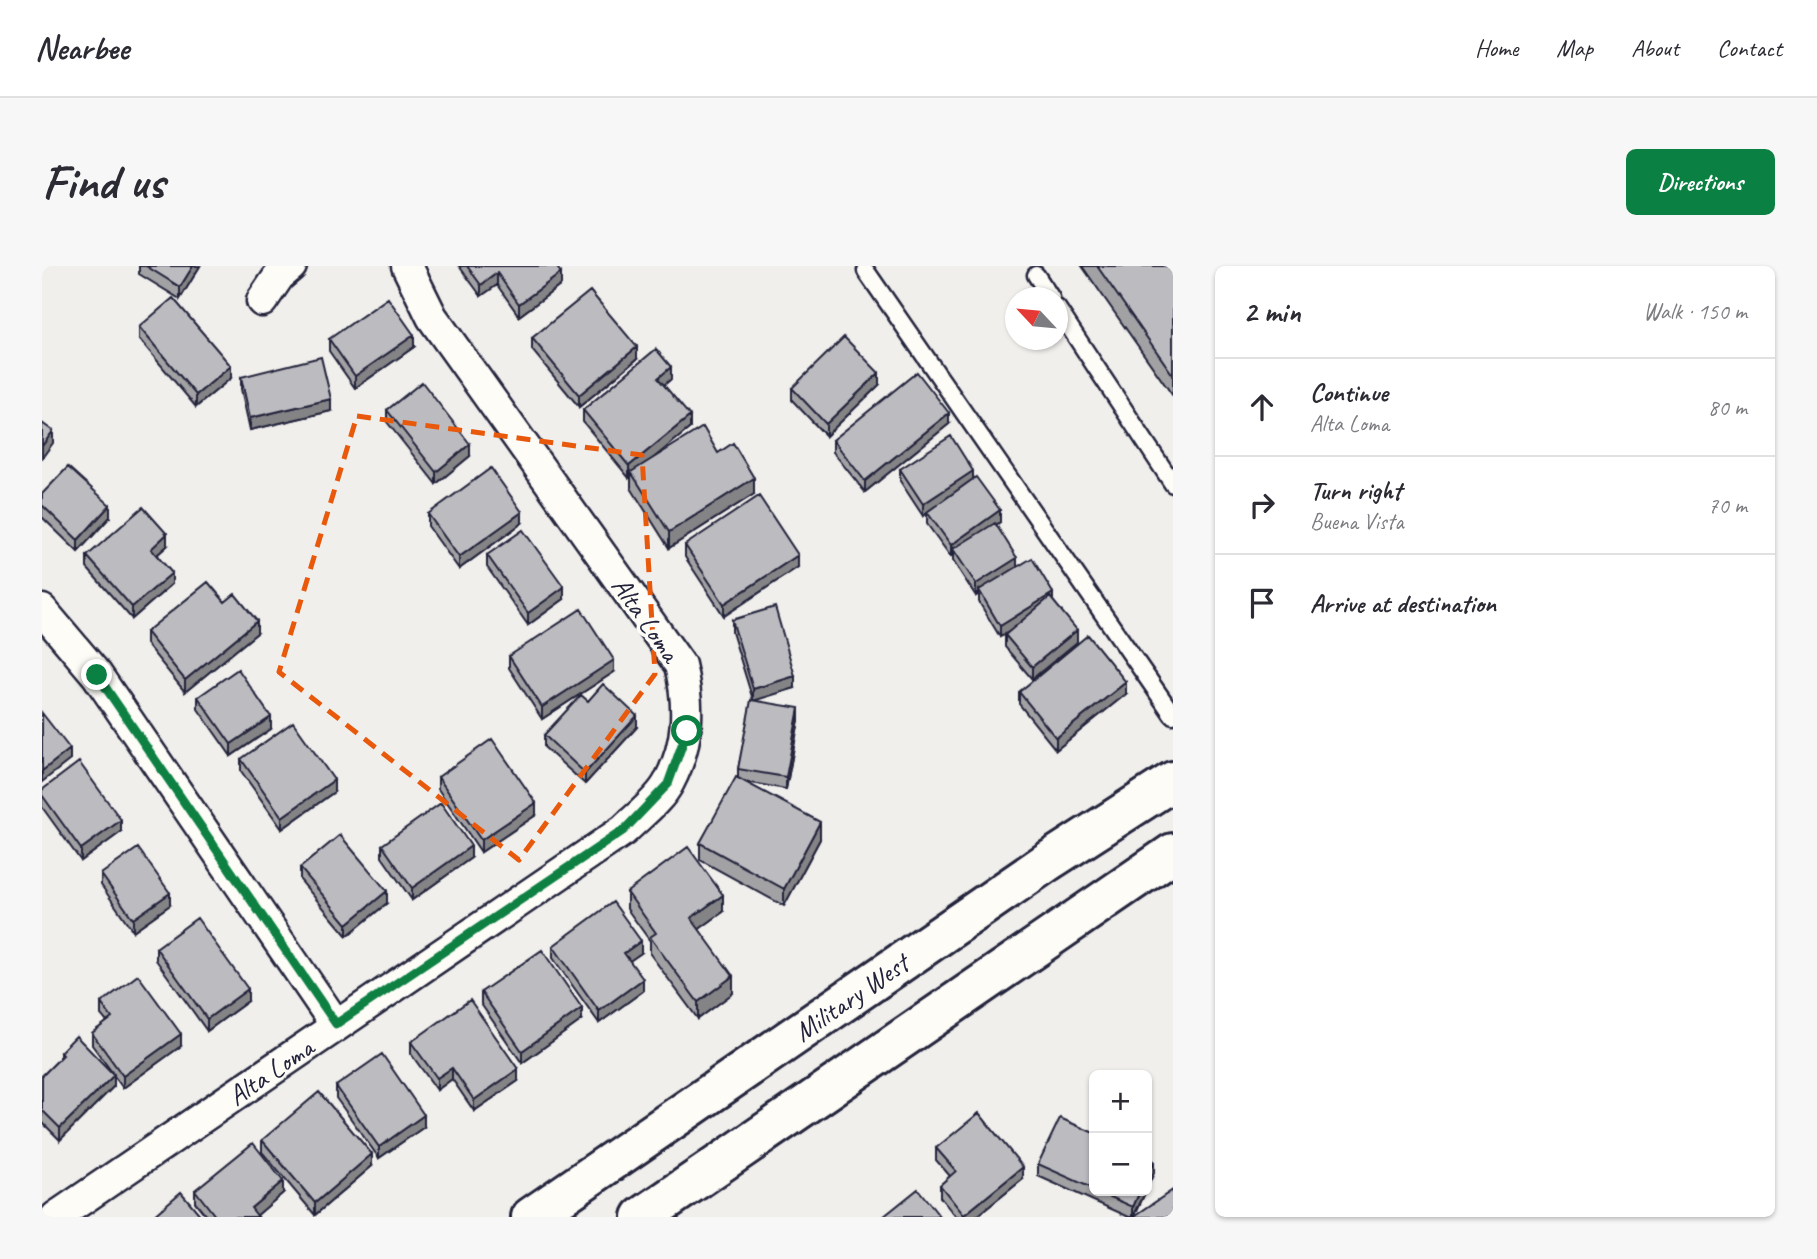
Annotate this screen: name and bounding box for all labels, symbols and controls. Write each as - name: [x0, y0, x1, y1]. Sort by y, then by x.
- text: Nearbee: [35, 27, 129, 69]
- text: Home: [1475, 33, 1518, 63]
- text: Map: [1556, 33, 1593, 63]
- text: About: [1631, 33, 1679, 63]
- text: Contact: [1717, 33, 1782, 63]
- button: Directions: [1626, 149, 1775, 215]
- text: Find us: [42, 151, 164, 213]
- north arrow: [1005, 287, 1068, 350]
- text: 2 min: [1243, 293, 1300, 331]
- text: Walk · 150 m: [1643, 297, 1747, 326]
- text: Continue: [1310, 376, 1388, 409]
- icon: ahead: [1243, 388, 1281, 426]
- text: 80 m: [1708, 393, 1747, 422]
- text: Alta Loma: [1310, 409, 1389, 438]
- text: Turn right: [1310, 474, 1401, 507]
- icon: right: [1243, 486, 1281, 524]
- text: 70 m: [1708, 491, 1747, 520]
- text: Buena Vista: [1310, 507, 1404, 536]
- street label: Alta Loma: [604, 570, 689, 670]
- icon: arrive: [1243, 584, 1281, 622]
- text: Arrive at destination: [1310, 587, 1496, 620]
- route end: [81, 659, 112, 690]
- route start: [671, 715, 702, 746]
- street label: Military West: [787, 943, 918, 1049]
- street label: Alta Loma: [220, 1028, 322, 1113]
- map controls: [1089, 1070, 1152, 1196]
- button: +: [1089, 1070, 1152, 1133]
- button: −: [1089, 1133, 1152, 1196]

